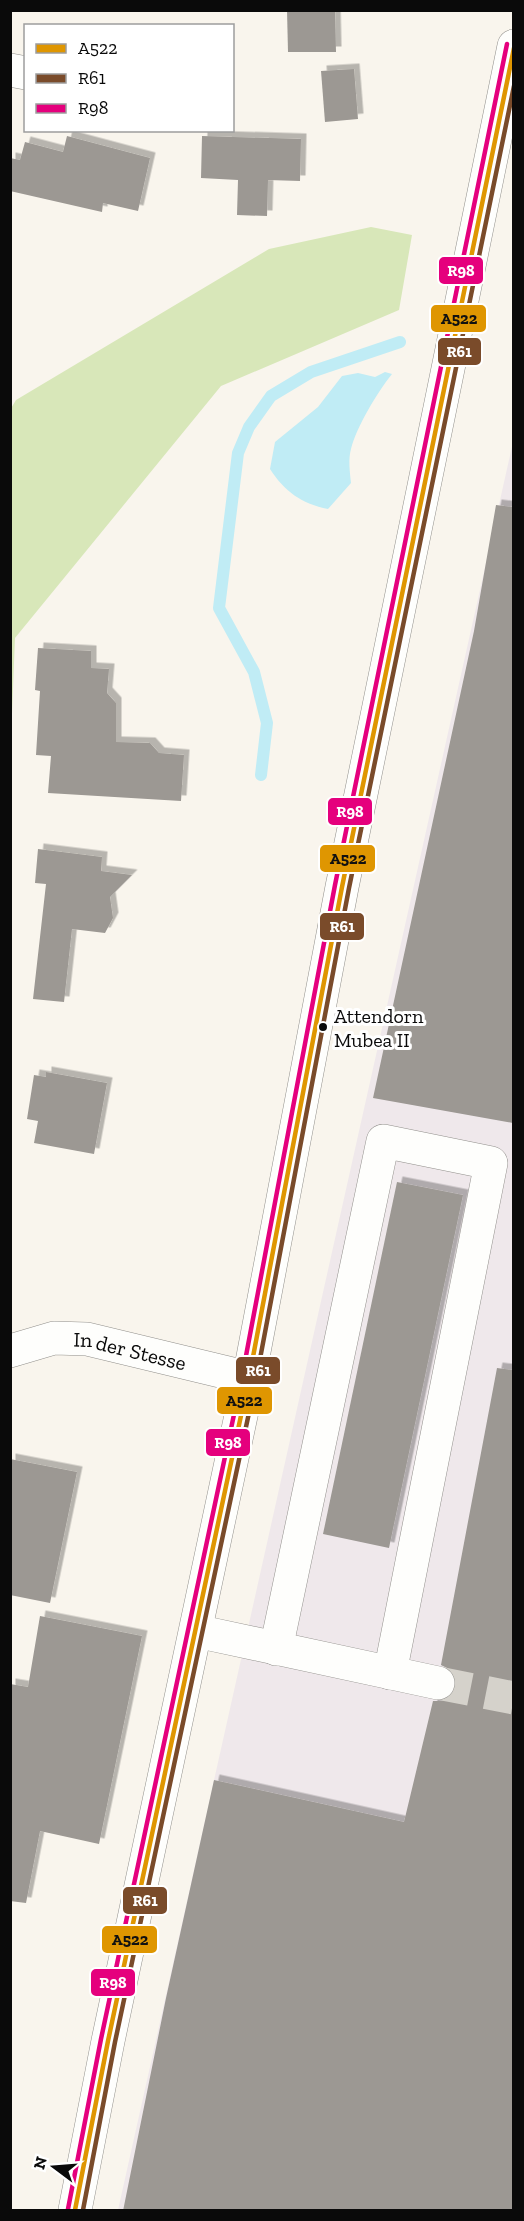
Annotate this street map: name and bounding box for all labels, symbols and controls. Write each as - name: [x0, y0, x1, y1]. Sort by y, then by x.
- legend: [24, 24, 234, 132]
- text: A522: [78, 37, 117, 59]
- text: R61: [78, 67, 106, 89]
- text: R98: [78, 97, 108, 119]
- line badge: R98: [438, 256, 484, 285]
- text: R98: [447, 261, 475, 280]
- line badge: A522: [430, 304, 487, 333]
- text: A522: [441, 309, 478, 328]
- line badge: R61: [437, 337, 482, 366]
- text: R61: [446, 342, 472, 361]
- line badge: R98: [327, 797, 373, 826]
- text: R98: [336, 802, 364, 821]
- line badge: A522: [319, 844, 376, 873]
- text: A522: [330, 849, 367, 868]
- line badge: R61: [319, 912, 365, 941]
- text: R61: [329, 917, 355, 936]
- place label: Attendorn Mubea II: [334, 1004, 424, 1052]
- marker: Attendorn Mubea II: [317, 1021, 329, 1033]
- street label: In der Stesse: [73, 1326, 189, 1375]
- line badge: R61: [235, 1356, 281, 1385]
- text: R61: [245, 1361, 271, 1380]
- line badge: A522: [216, 1386, 273, 1415]
- text: A522: [226, 1391, 263, 1410]
- line badge: R98: [205, 1428, 251, 1457]
- text: R98: [214, 1433, 242, 1452]
- line badge: R61: [122, 1886, 168, 1915]
- text: R61: [132, 1891, 158, 1910]
- line badge: A522: [101, 1925, 158, 1954]
- text: A522: [112, 1930, 149, 1949]
- line badge: R98: [90, 1968, 136, 1997]
- text: R98: [99, 1973, 127, 1992]
- north arrow: [24, 2137, 84, 2197]
- text: N: [29, 2155, 51, 2171]

